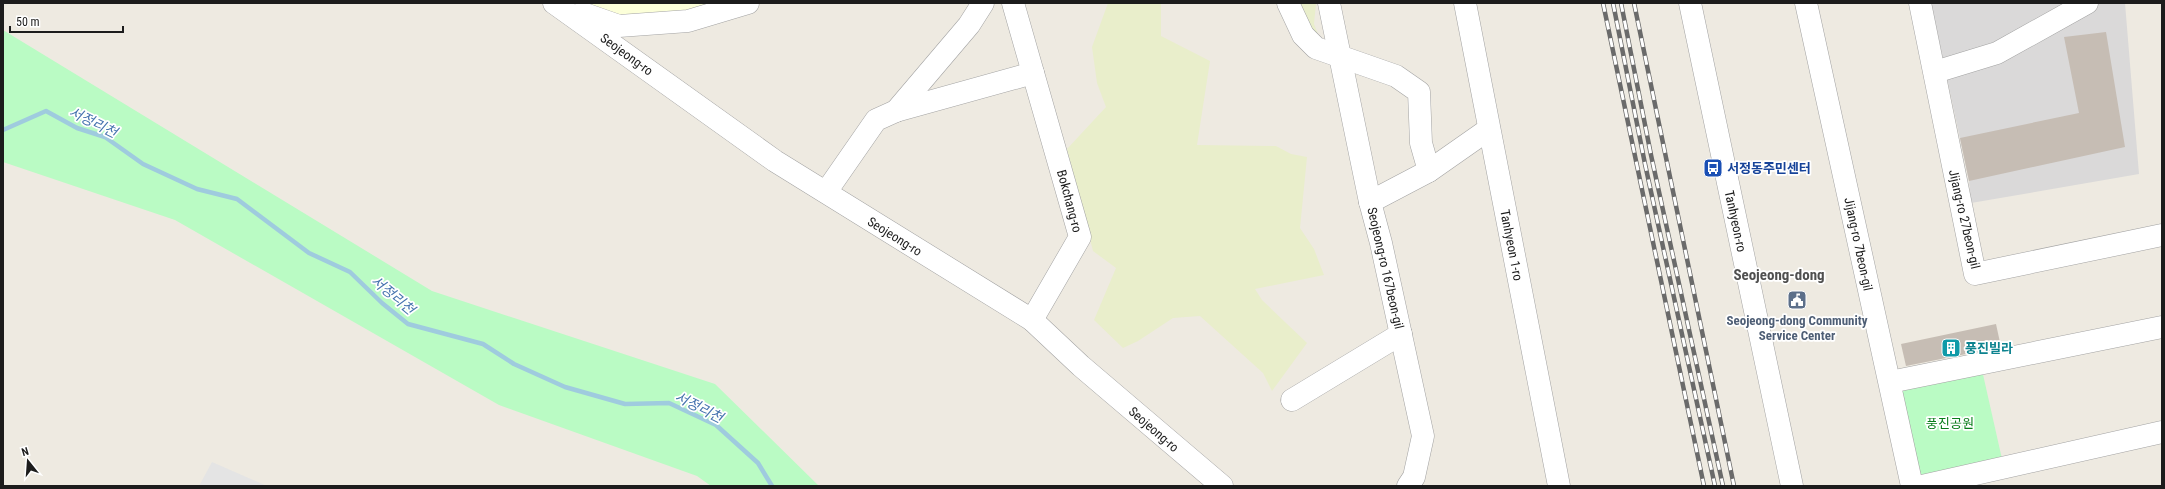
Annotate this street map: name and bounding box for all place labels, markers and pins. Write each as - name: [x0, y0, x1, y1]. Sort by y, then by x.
- bus stop icon: 서정동주민센터: [1702, 157, 1724, 179]
- place label: 서정동주민센터: [1727, 161, 1811, 176]
- public building icon: Seojeong-dong Community Service Center: [1786, 289, 1808, 311]
- place label: Seojeong-dong Community Service Center: [1726, 313, 1868, 343]
- building icon: 풍진빌라: [1940, 337, 1962, 359]
- place label: 풍진빌라: [1965, 341, 2013, 356]

